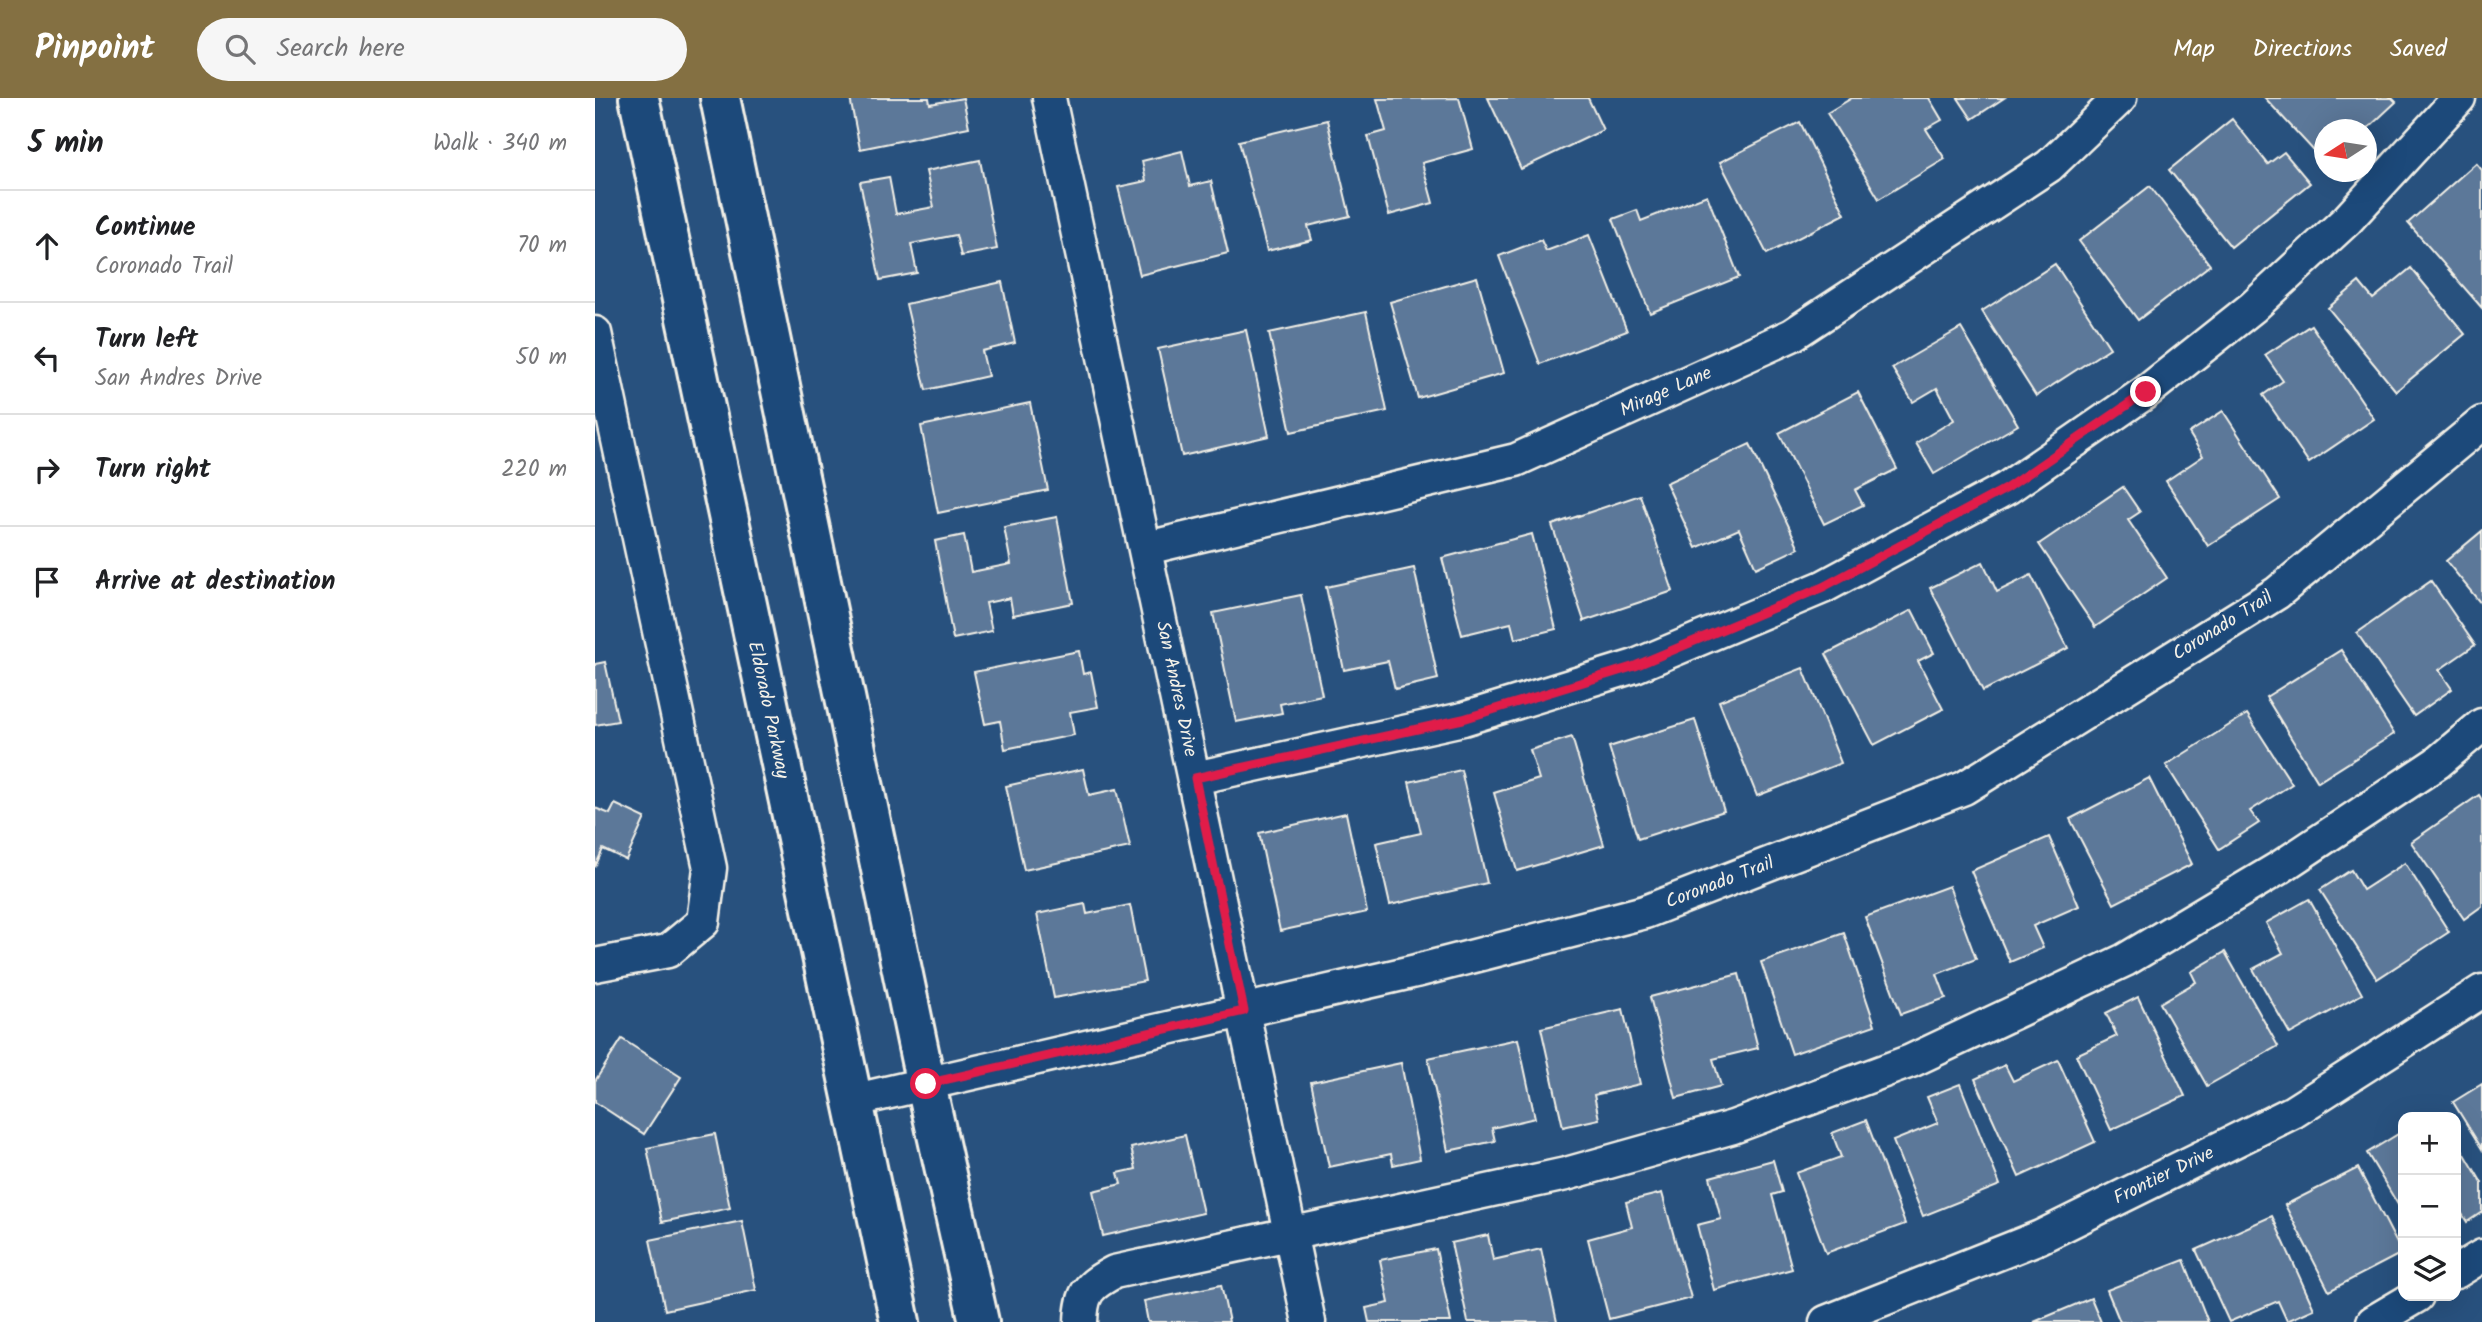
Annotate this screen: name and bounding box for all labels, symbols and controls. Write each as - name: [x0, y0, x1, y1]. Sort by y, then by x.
- search box: [197, 18, 687, 81]
- text: Pinpoint: [35, 23, 155, 76]
- text: Search here: [277, 28, 405, 70]
- icon: search: [221, 30, 259, 68]
- text: Map: [2173, 30, 2215, 69]
- text: Directions: [2253, 30, 2352, 69]
- text: Saved: [2390, 30, 2447, 69]
- north arrow: [2314, 119, 2377, 182]
- text: 5 min: [28, 120, 104, 168]
- text: Walk · 340 m: [433, 126, 567, 162]
- text: Continue: [95, 207, 196, 249]
- icon: ahead: [28, 227, 66, 265]
- text: 70 m: [517, 228, 567, 264]
- text: Coronado Trail: [95, 249, 233, 285]
- text: Turn left: [95, 319, 198, 361]
- icon: left: [28, 339, 66, 377]
- text: 50 m: [516, 340, 567, 376]
- street label: Mirage Lane: [1615, 358, 1717, 426]
- text: San Andres Drive: [95, 361, 262, 397]
- route end: [2130, 376, 2161, 407]
- text: Turn right: [95, 449, 211, 491]
- icon: right: [28, 451, 66, 489]
- text: 220 m: [501, 452, 567, 488]
- text: Arrive at destination: [95, 561, 335, 603]
- icon: arrive: [28, 563, 66, 601]
- street label: Coronado Trail: [2167, 583, 2280, 669]
- street label: San Andres Drive: [1147, 618, 1205, 760]
- street label: Eldorado Parkway: [739, 639, 797, 783]
- street label: Coronado Trail: [1661, 848, 1779, 917]
- route start: [910, 1068, 941, 1099]
- map controls: [2398, 1112, 2461, 1301]
- button: +: [2398, 1112, 2461, 1175]
- street label: Frontier Drive: [2108, 1138, 2220, 1213]
- button: −: [2398, 1175, 2461, 1238]
- button: layers: [2398, 1238, 2461, 1301]

